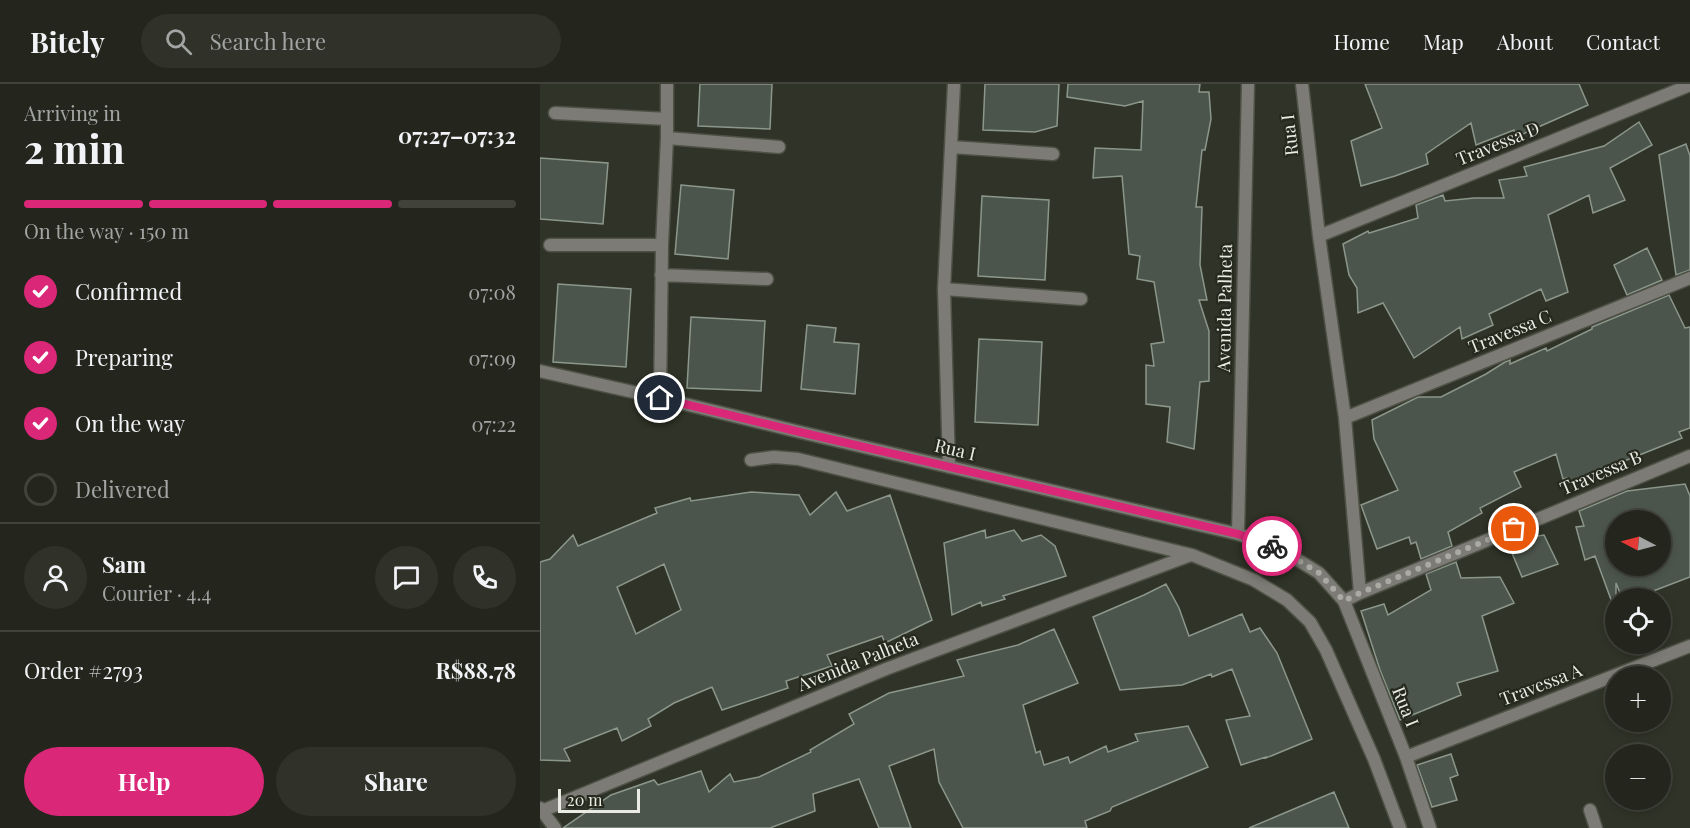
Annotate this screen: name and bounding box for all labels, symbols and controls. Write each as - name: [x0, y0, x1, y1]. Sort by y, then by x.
- search box: [141, 14, 561, 68]
- text: Bitely: [30, 23, 105, 60]
- icon: search: [162, 25, 195, 58]
- text: Search here: [210, 26, 326, 56]
- text: Home: [1334, 27, 1390, 55]
- text: Map: [1423, 27, 1464, 55]
- text: About: [1497, 27, 1553, 55]
- text: Contact: [1586, 27, 1660, 55]
- text: Arriving in: [24, 99, 121, 126]
- street label: Rua I: [1275, 113, 1303, 157]
- street label: Travessa D: [1452, 115, 1543, 171]
- text: 07:27–07:32: [398, 120, 516, 150]
- text: 2 min: [24, 122, 125, 174]
- text: On the way · 150 m: [24, 217, 189, 244]
- street label: Avenida Palheta: [1211, 244, 1237, 373]
- icon: check: [24, 275, 57, 308]
- text: Confirmed: [75, 276, 182, 306]
- text: 07:08: [468, 278, 516, 305]
- street label: Travessa C: [1465, 304, 1555, 359]
- icon: check: [24, 341, 57, 374]
- text: Preparing: [75, 342, 173, 372]
- text: 07:09: [468, 344, 516, 371]
- pin: [634, 372, 685, 423]
- icon: home: [643, 381, 676, 414]
- icon: check: [24, 407, 57, 440]
- text: On the way: [75, 408, 185, 438]
- text: 07:22: [471, 410, 516, 437]
- street label: Rua I: [932, 433, 978, 465]
- street label: Travessa B: [1556, 444, 1645, 500]
- text: Delivered: [75, 474, 170, 504]
- pin: [1488, 503, 1539, 554]
- north arrow: [1605, 510, 1671, 576]
- map controls: [1605, 510, 1671, 810]
- icon: bag: [1497, 512, 1530, 545]
- courier: [1242, 516, 1302, 576]
- icon: bike: [1256, 530, 1289, 563]
- button: person: [24, 546, 87, 609]
- button: chat: [375, 546, 438, 609]
- button: phone: [453, 546, 516, 609]
- text: Sam: [102, 549, 146, 579]
- text: Courier · 4.4: [102, 579, 211, 606]
- button: locate: [1605, 588, 1671, 654]
- street label: Avenida Palheta: [793, 626, 922, 697]
- text: Order #2793: [24, 655, 143, 685]
- text: R$88.78: [436, 655, 516, 685]
- street label: Travessa A: [1496, 657, 1586, 711]
- button: +: [1605, 666, 1671, 732]
- street label: Rua I: [1387, 683, 1425, 730]
- button: −: [1605, 744, 1671, 810]
- button: Help: [24, 747, 264, 816]
- button: Share: [276, 747, 516, 816]
- scale bar: [558, 786, 640, 814]
- text: 20 m: [567, 789, 602, 810]

